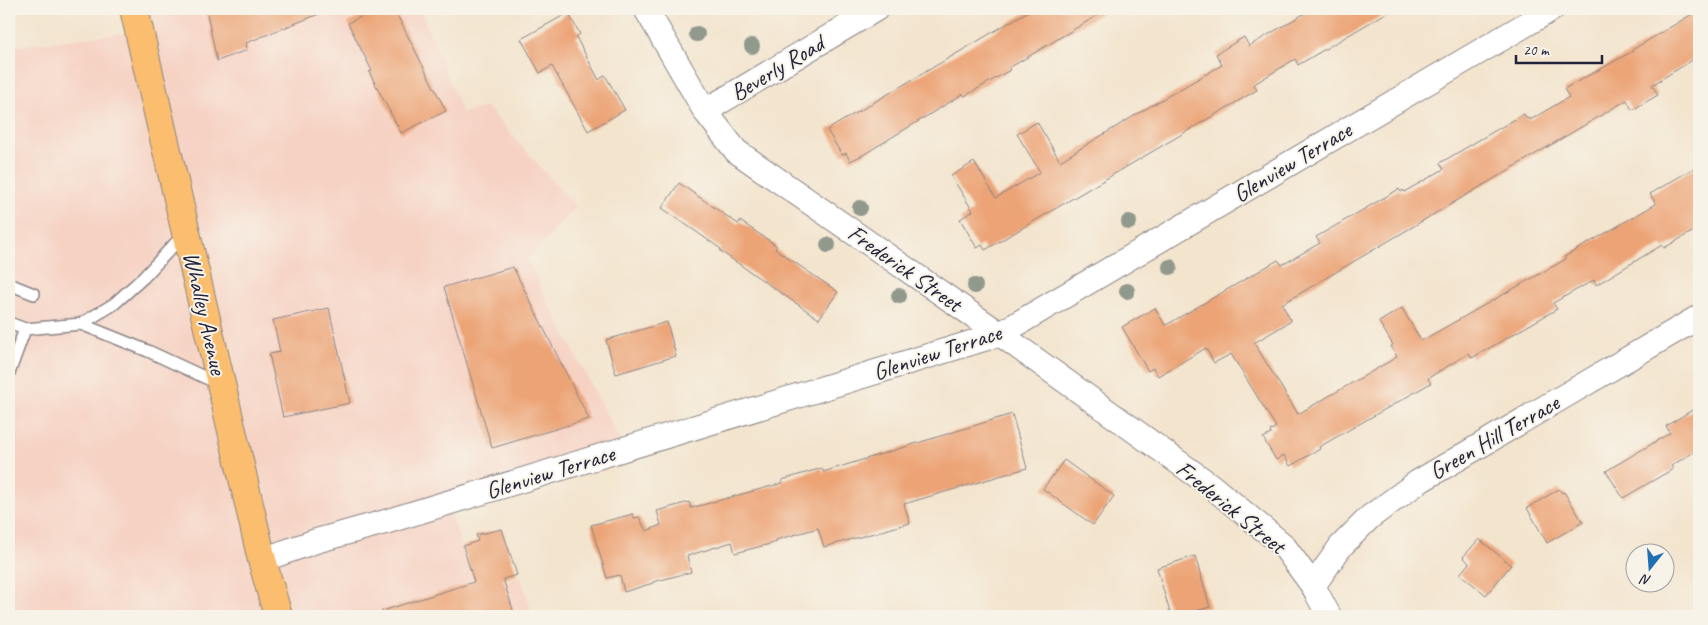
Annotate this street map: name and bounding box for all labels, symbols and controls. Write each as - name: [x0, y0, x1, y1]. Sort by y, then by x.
- street label: Beverly Road: [725, 27, 832, 108]
- scale bar: [1516, 32, 1602, 64]
- text: 20 m: [1523, 41, 1550, 60]
- street label: Glenview Terrace: [1227, 114, 1359, 209]
- street label: Frederick Street: [842, 218, 969, 319]
- street label: Whalley Avenue: [176, 249, 234, 379]
- street label: Glenview Terrace: [869, 317, 1007, 387]
- street label: Green Hill Terrace: [1424, 387, 1566, 486]
- street label: Glenview Terrace: [482, 438, 620, 506]
- street label: Frederick Street: [1170, 454, 1293, 562]
- north arrow: [1626, 542, 1676, 592]
- text: N: [1637, 570, 1653, 589]

